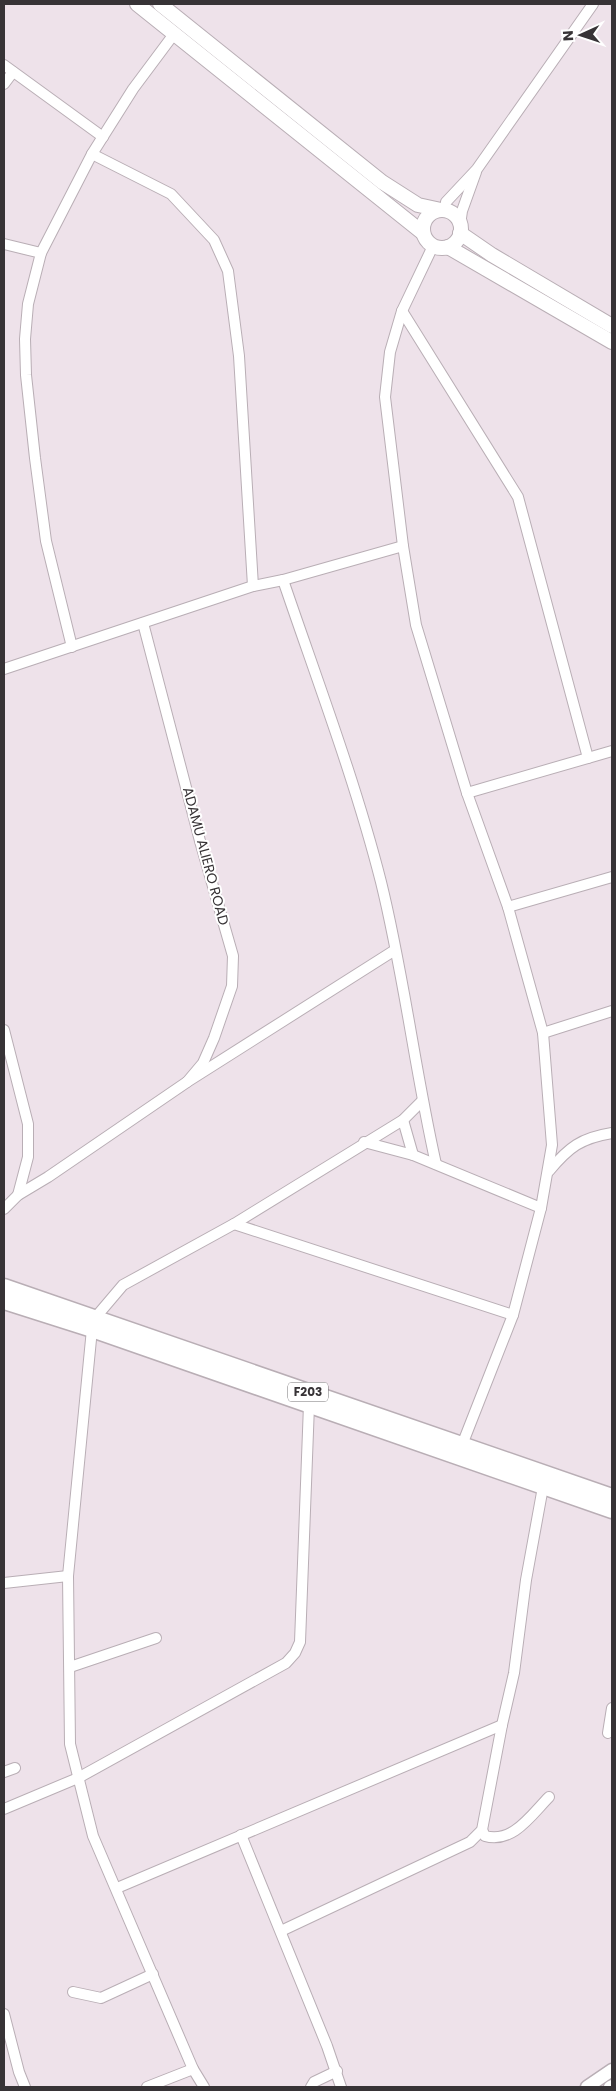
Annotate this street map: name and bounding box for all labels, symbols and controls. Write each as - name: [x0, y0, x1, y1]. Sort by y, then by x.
- north arrow: [556, 10, 606, 60]
- text: N: [558, 30, 578, 41]
- street label: ADAMU ALIERO ROAD: [178, 785, 234, 927]
- road number: F203: [288, 1382, 328, 1401]

